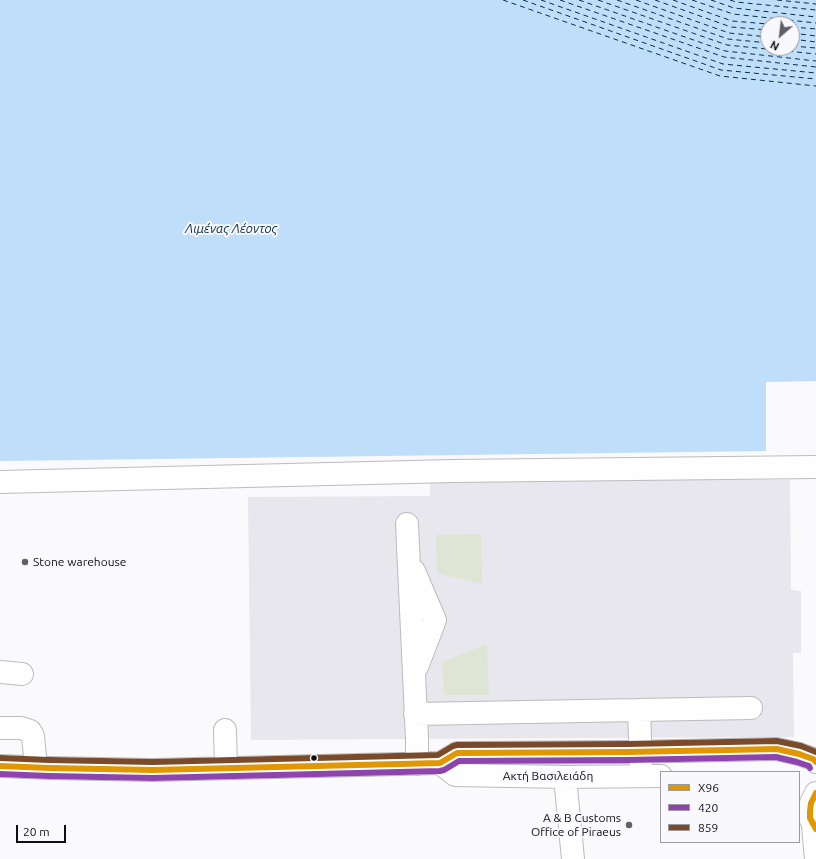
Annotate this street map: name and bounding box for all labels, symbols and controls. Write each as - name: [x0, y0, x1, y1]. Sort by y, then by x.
- north arrow: [760, 16, 800, 56]
- text: N: [768, 38, 781, 53]
- water label: Λιμένας Λέοντος: [185, 221, 277, 237]
- place label: Stone warehouse: [33, 555, 126, 569]
- marker: Stone warehouse: [20, 557, 30, 567]
- unlabelled marker: [309, 753, 319, 763]
- street label: Ακτή Βασιλειάδη: [503, 769, 593, 783]
- legend: [660, 771, 800, 843]
- text: Χ96: [698, 781, 719, 794]
- text: 420: [698, 801, 718, 814]
- place label: A & B Customs Office of Piraeus: [531, 811, 621, 839]
- scale bar: [18, 817, 68, 843]
- marker: A & B Customs Office of Piraeus: [624, 820, 634, 830]
- text: 859: [698, 821, 718, 834]
- text: 20 m: [23, 825, 50, 838]

